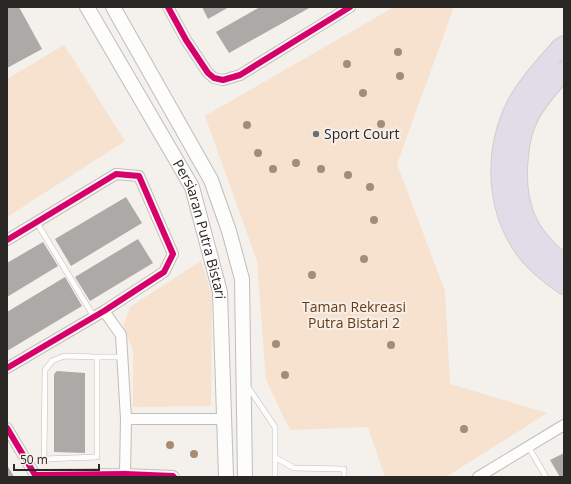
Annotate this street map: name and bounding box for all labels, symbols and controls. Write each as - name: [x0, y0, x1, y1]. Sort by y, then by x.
- place label: Sport Court: [324, 124, 400, 143]
- marker: Sport Court: [311, 129, 321, 139]
- street label: Persiaran Putra Bistari: [169, 156, 230, 299]
- park label: Taman Rekreasi Putra Bistari 2: [302, 297, 406, 332]
- scale bar: [14, 446, 99, 472]
- text: 50 m: [20, 451, 48, 468]

